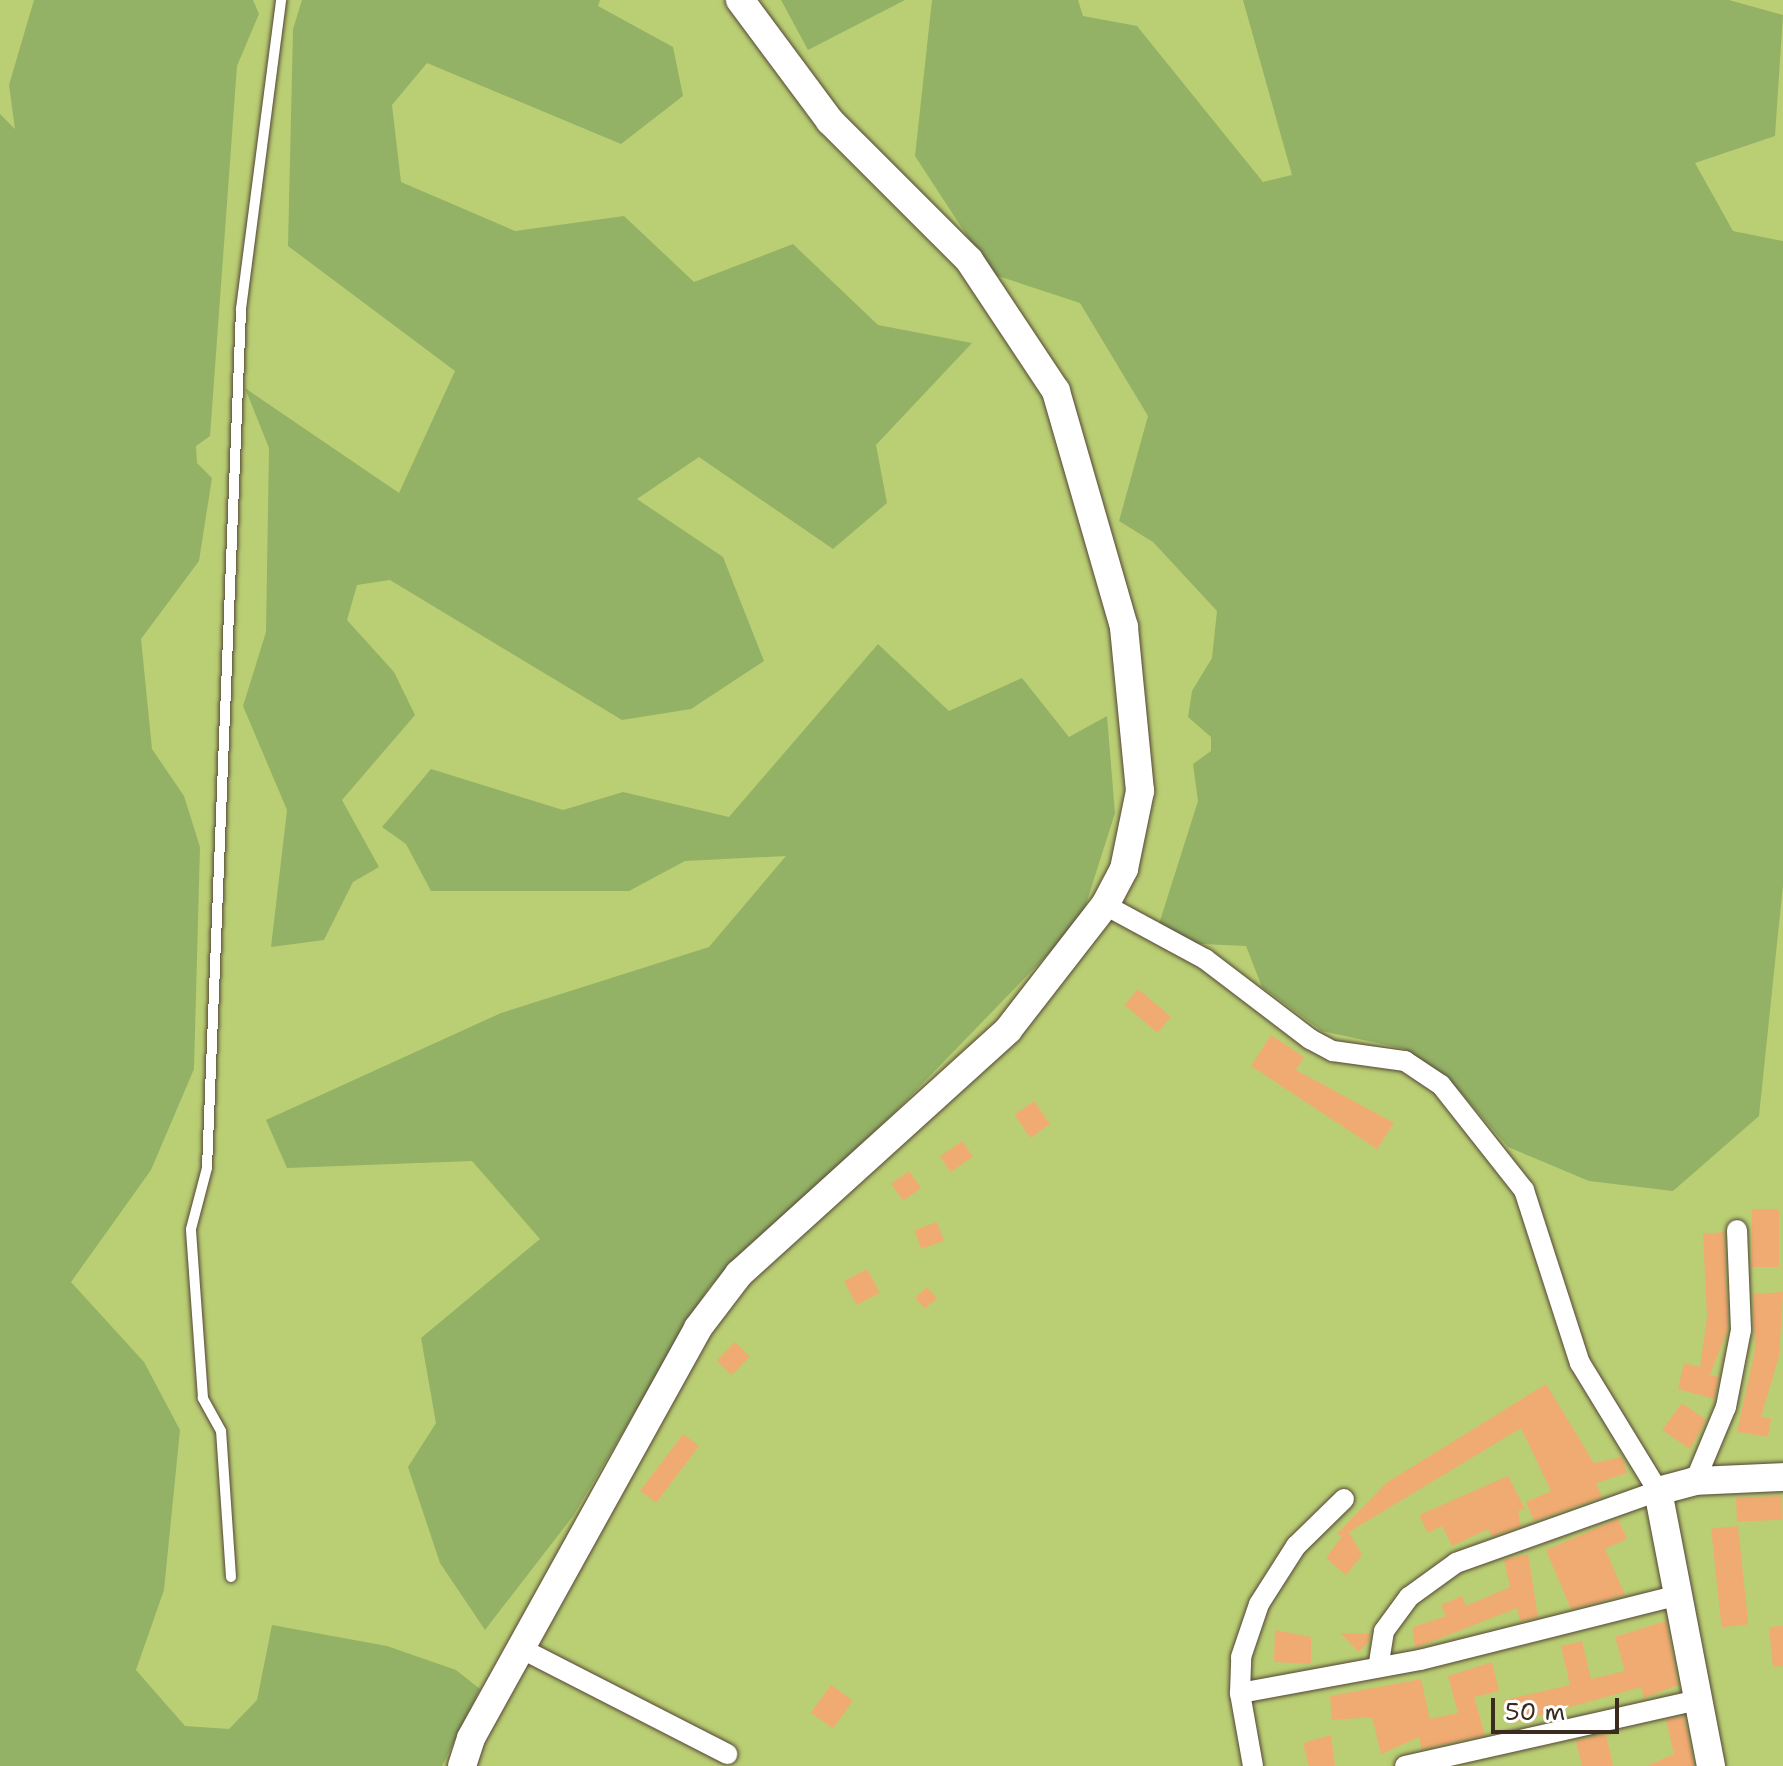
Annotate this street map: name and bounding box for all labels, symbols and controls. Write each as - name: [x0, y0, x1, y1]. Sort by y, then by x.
- scale bar: [1495, 1682, 1623, 1732]
- text: 50 m: [1505, 1696, 1565, 1728]

